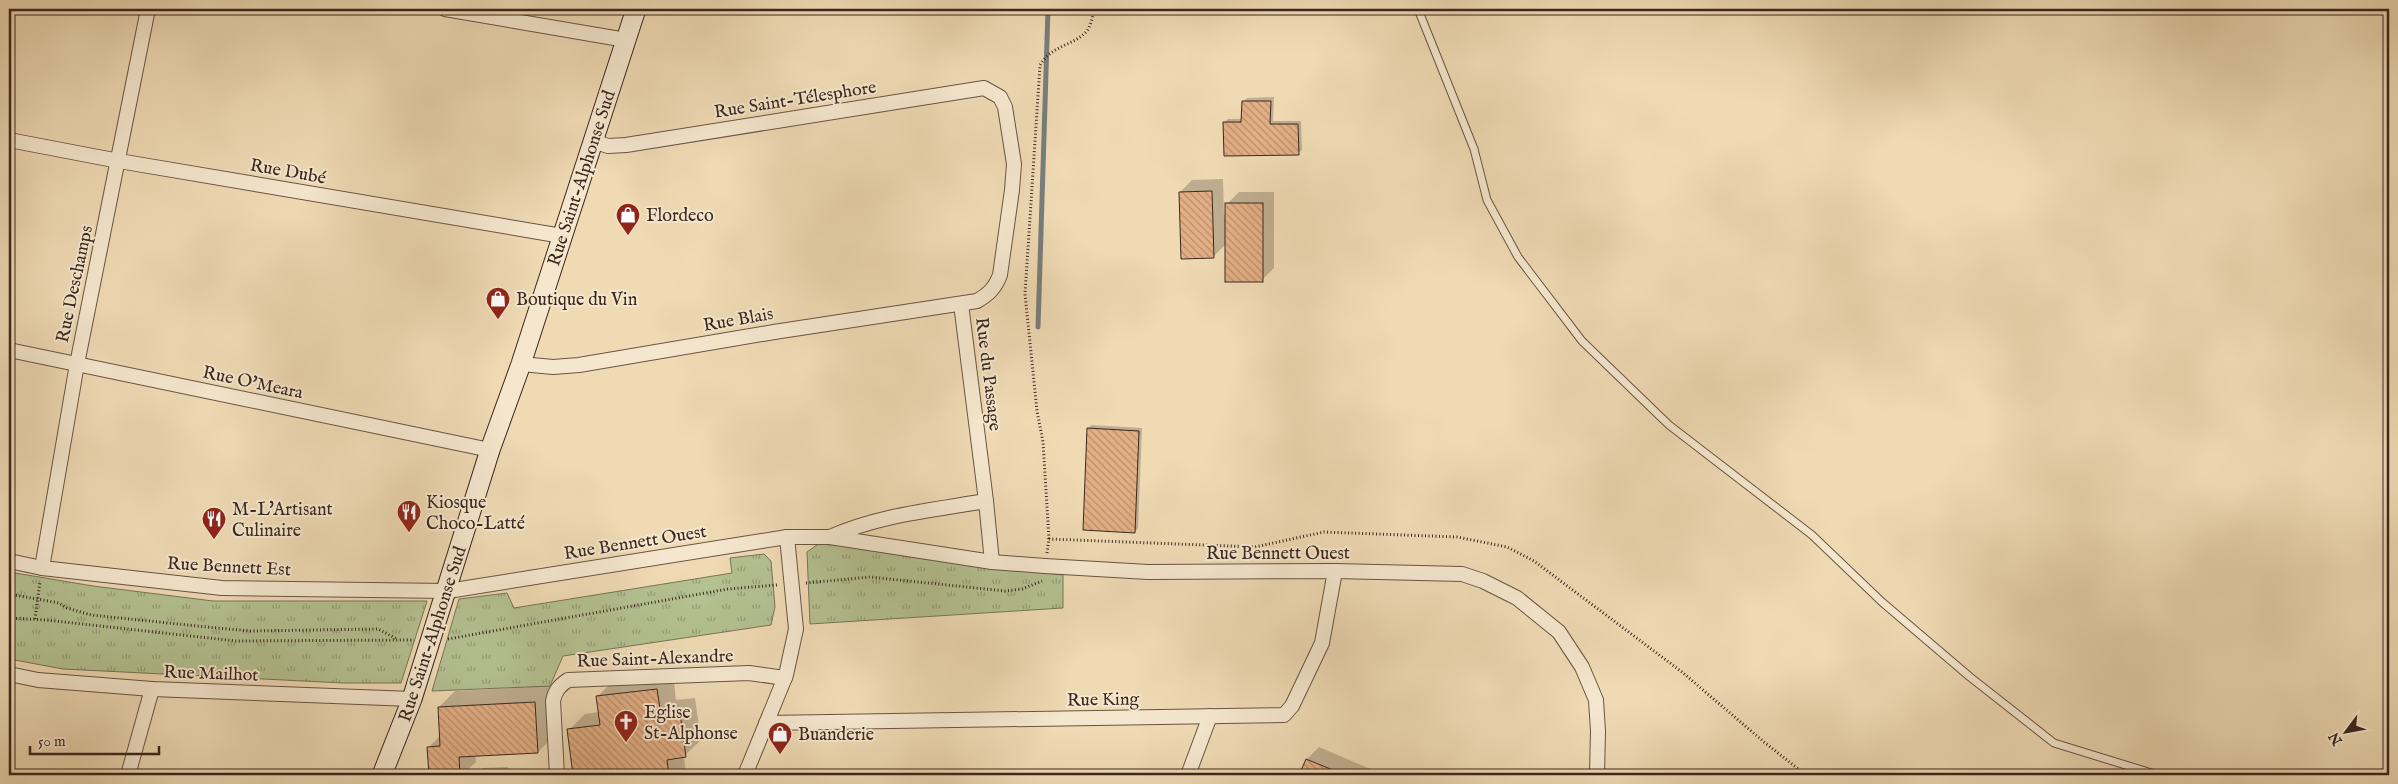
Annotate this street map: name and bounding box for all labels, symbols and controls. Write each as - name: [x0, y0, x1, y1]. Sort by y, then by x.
- street label: Rue Saint-Télesphore: [712, 76, 878, 125]
- street label: Rue Saint-Alphonse Sud: [543, 87, 622, 269]
- street label: Rue Dubé: [248, 154, 328, 190]
- shop icon: Flordeco: [615, 202, 641, 236]
- place label: Flordeco: [646, 205, 714, 228]
- street label: Rue Deschamps: [52, 224, 99, 345]
- shop icon: Boutique du Vin: [485, 286, 511, 320]
- place label: Boutique du Vin: [516, 289, 638, 312]
- street label: Rue Blais: [701, 303, 775, 338]
- street label: Rue du Passage: [969, 316, 1006, 432]
- street label: Rue O'Meara: [200, 362, 305, 405]
- place label: Kiosque Choco-Latté: [426, 492, 525, 536]
- place label: M-L'Artisant Culinaire: [232, 499, 333, 543]
- restaurant icon: Kiosque Choco-Latté: [396, 499, 422, 533]
- restaurant icon: M-L'Artisant Culinaire: [201, 506, 227, 540]
- street label: Rue Bennett Ouest: [562, 521, 708, 566]
- street label: Rue Saint-Alphonse Sud: [394, 543, 473, 725]
- street label: Rue Bennett Ouest: [1206, 543, 1350, 566]
- street label: Rue Bennett Est: [166, 553, 291, 582]
- street label: Rue Saint-Alexandre: [576, 645, 734, 674]
- street label: Rue Mailhot: [163, 661, 259, 688]
- street label: Rue King: [1067, 688, 1140, 713]
- place label: Eglise St-Alphonse: [644, 702, 738, 746]
- north arrow: [2320, 706, 2370, 756]
- church icon: Eglise St-Alphonse: [613, 709, 639, 743]
- shop icon: Buanderie: [767, 721, 793, 755]
- scale bar: [30, 724, 159, 756]
- place label: Buanderie: [798, 724, 874, 747]
- text: N: [2325, 728, 2347, 749]
- text: 50 m: [38, 732, 66, 751]

